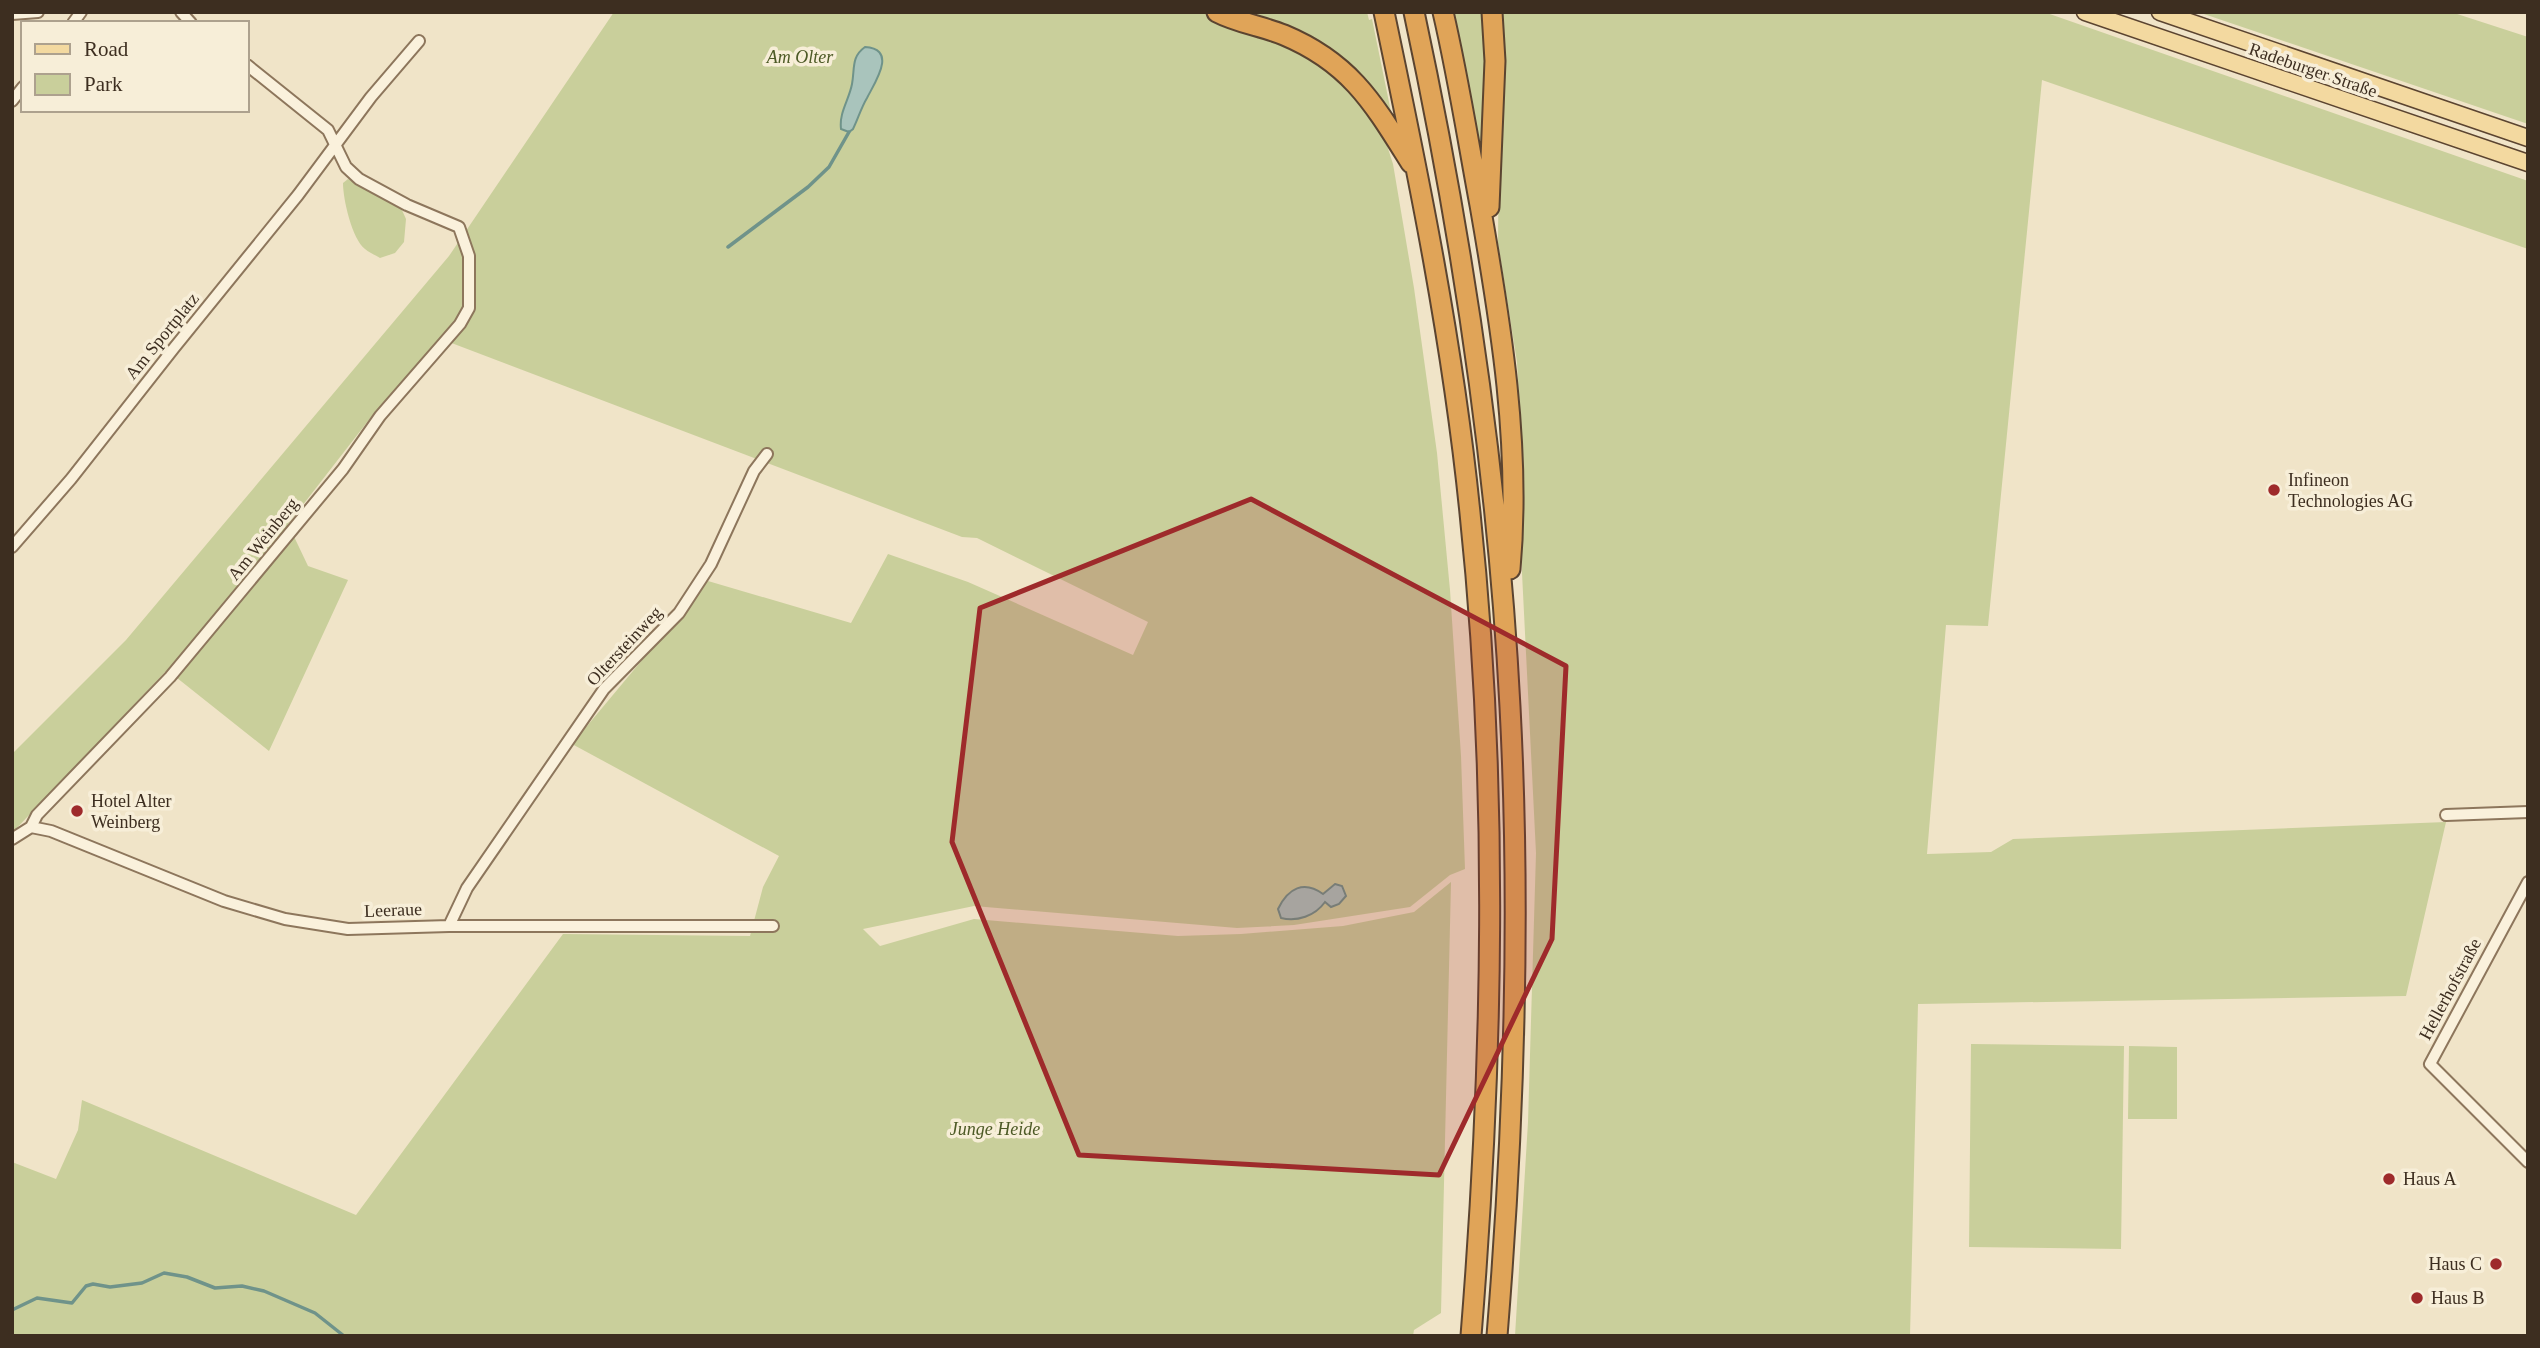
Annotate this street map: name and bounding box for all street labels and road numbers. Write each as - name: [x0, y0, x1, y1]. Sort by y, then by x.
- street label: Radeburger Straße: [2246, 39, 2380, 101]
- street label: Am Sportplatz: [121, 289, 203, 383]
- street label: Am Weinberg: [224, 494, 302, 584]
- street label: Oltersteinweg: [582, 602, 666, 690]
- street label: Leeraue: [364, 899, 422, 921]
- street label: Hellerhofstraße: [2415, 935, 2485, 1043]

